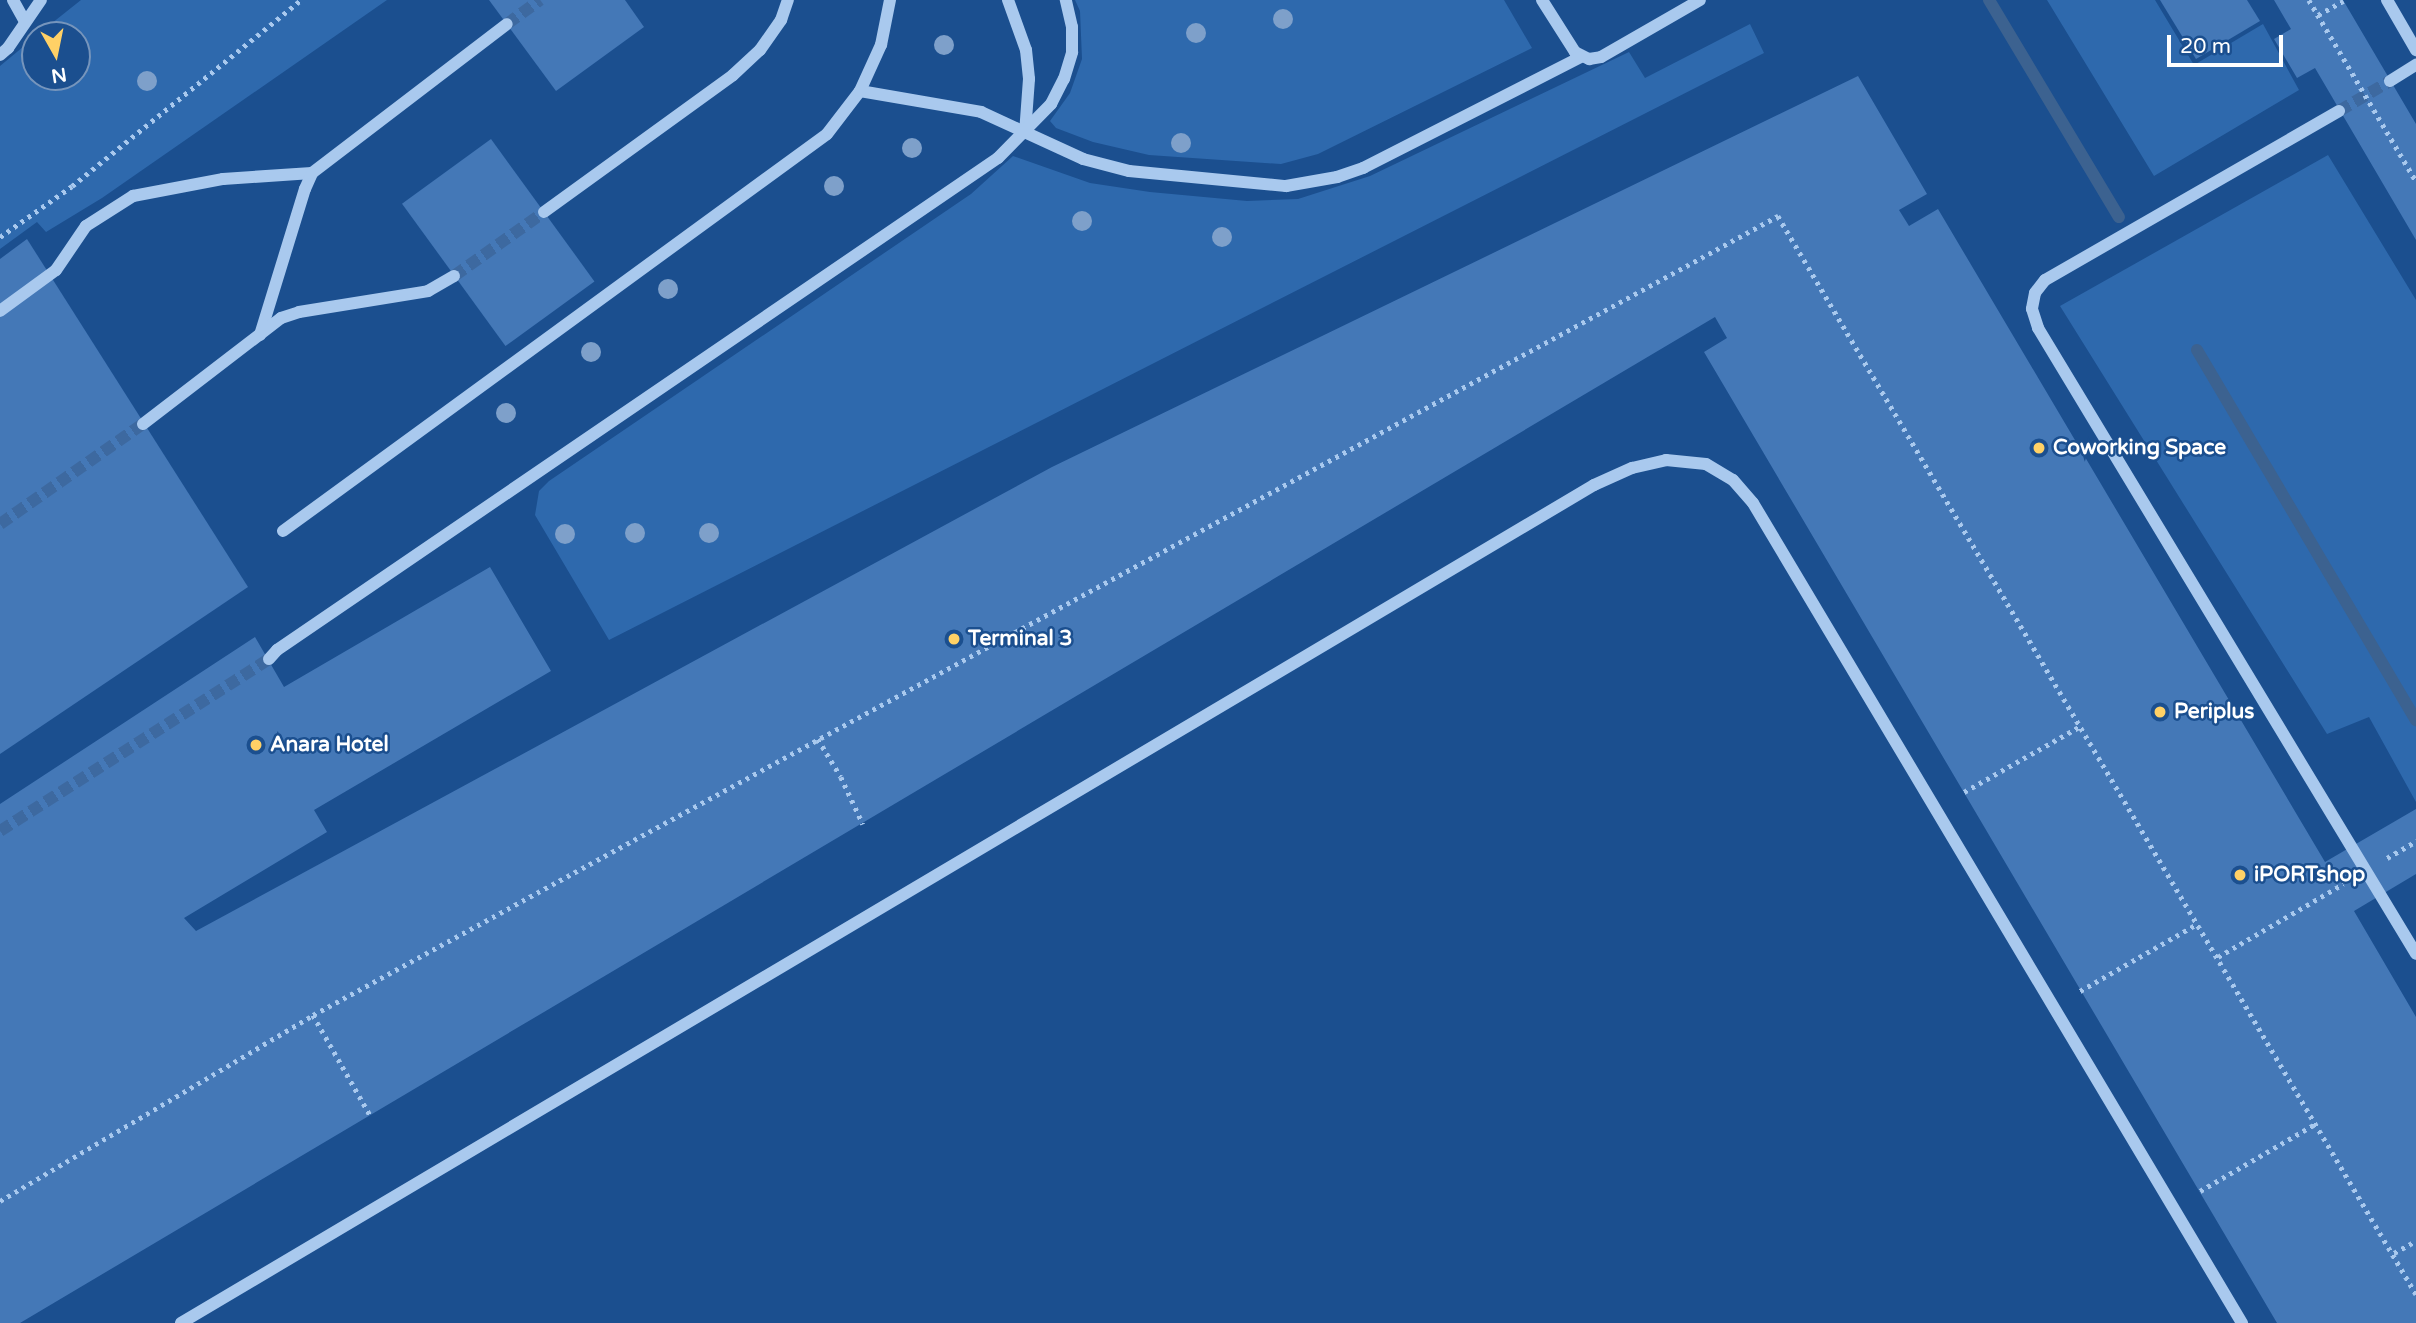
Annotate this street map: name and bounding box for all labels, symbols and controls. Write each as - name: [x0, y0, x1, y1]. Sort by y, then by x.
- north arrow: [21, 21, 91, 91]
- scale bar: [2171, 21, 2286, 65]
- text: 20 m: [2180, 34, 2231, 59]
- text: N: [50, 63, 68, 87]
- place label: Coworking Space: [2053, 435, 2226, 461]
- marker: Coworking Space: [2031, 440, 2047, 456]
- place label: Terminal 3: [968, 626, 1072, 652]
- marker: Terminal 3: [946, 631, 962, 647]
- place label: Periplus: [2174, 699, 2254, 725]
- marker: Periplus: [2152, 704, 2168, 720]
- place label: Anara Hotel: [270, 732, 389, 758]
- marker: Anara Hotel: [248, 737, 264, 753]
- place label: iPORTshop: [2254, 862, 2365, 888]
- marker: iPORTshop: [2232, 867, 2248, 883]

